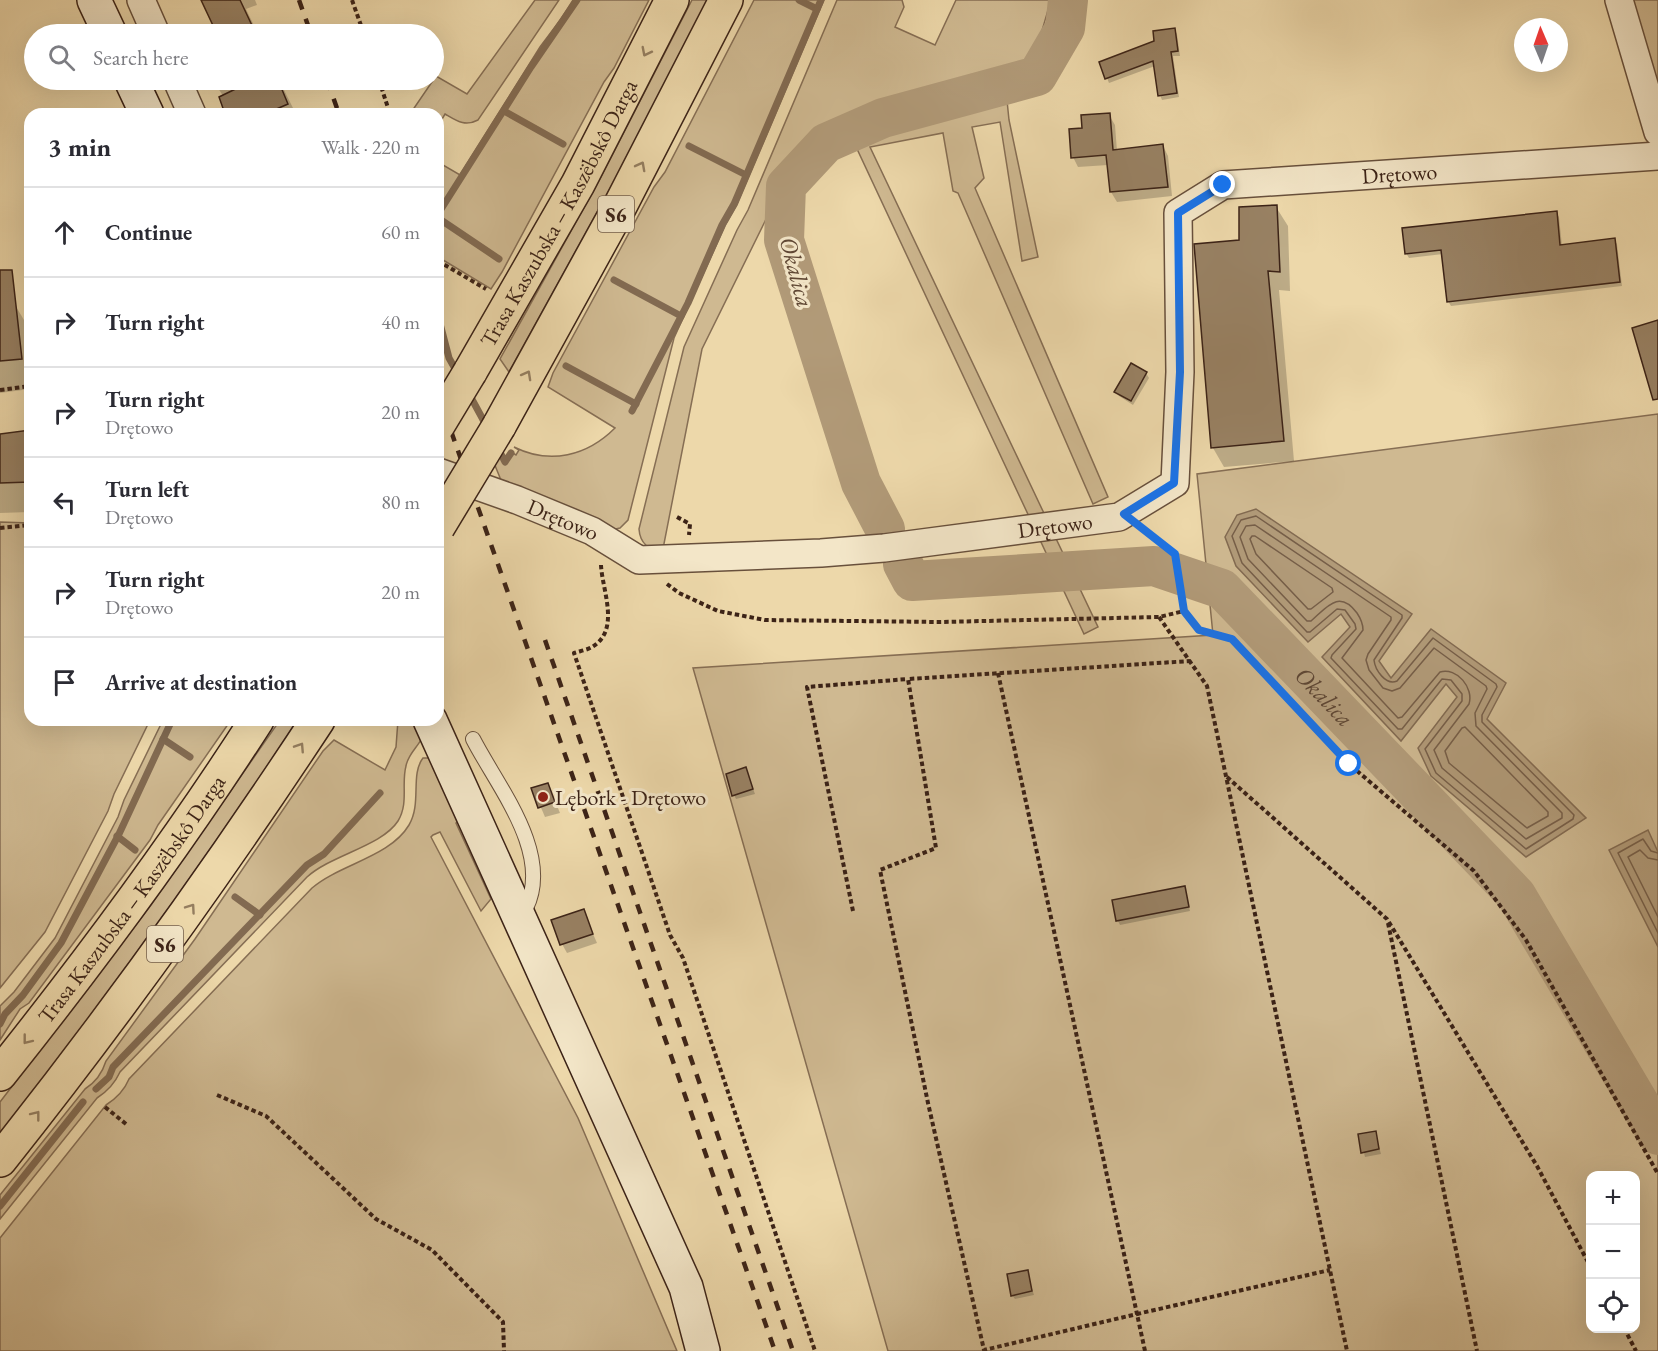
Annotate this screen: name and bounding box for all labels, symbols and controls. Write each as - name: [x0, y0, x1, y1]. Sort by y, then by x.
- north arrow: [1514, 18, 1568, 72]
- search box: [24, 24, 444, 90]
- icon: search: [45, 41, 78, 74]
- text: Search here: [93, 43, 188, 72]
- one-way arrow: [642, 46, 653, 56]
- street label: Trasa Kaszubska – Kaszëbskô Darga: [473, 74, 644, 352]
- text: 3 min: [48, 130, 111, 164]
- text: Walk · 220 m: [321, 134, 420, 160]
- street label: Drętowo: [1361, 156, 1438, 190]
- one-way arrow: [634, 162, 645, 173]
- route end: [1209, 171, 1235, 197]
- road number: S6: [598, 196, 634, 232]
- icon: ahead: [48, 216, 81, 249]
- text: Continue: [105, 218, 192, 247]
- text: 60 m: [381, 219, 420, 245]
- water label: Okalica: [773, 233, 821, 311]
- icon: right: [48, 306, 81, 339]
- text: Turn right: [105, 308, 204, 337]
- text: 40 m: [381, 309, 420, 335]
- one-way arrow: [520, 370, 532, 381]
- text: Turn right: [105, 385, 204, 414]
- icon: right: [48, 396, 81, 429]
- text: 20 m: [381, 399, 420, 425]
- text: Drętowo: [105, 414, 173, 440]
- text: Turn left: [105, 475, 189, 504]
- icon: left: [48, 486, 81, 519]
- text: 80 m: [381, 489, 420, 515]
- street label: Drętowo: [523, 491, 605, 547]
- text: Drętowo: [105, 504, 173, 530]
- street label: Drętowo: [1016, 506, 1094, 545]
- text: Turn right: [105, 565, 204, 594]
- icon: right: [48, 576, 81, 609]
- text: 20 m: [381, 579, 420, 605]
- text: Drętowo: [105, 594, 173, 620]
- water label: Okalica: [1289, 660, 1361, 733]
- icon: arrive: [48, 666, 81, 699]
- text: Arrive at destination: [105, 668, 297, 697]
- one-way arrow: [293, 742, 304, 753]
- route start: [1335, 750, 1361, 776]
- street label: Trasa Kaszubska – Kaszëbskô Darga: [31, 769, 232, 1029]
- place label: Lębork - Drętowo: [555, 783, 706, 812]
- marker: Lębork - Drętowo: [536, 790, 550, 804]
- one-way arrow: [183, 903, 194, 914]
- road number: S6: [147, 926, 183, 962]
- one-way arrow: [23, 1033, 34, 1044]
- one-way arrow: [29, 1110, 40, 1121]
- map controls: [1586, 1171, 1640, 1333]
- button: +: [1586, 1171, 1640, 1225]
- button: −: [1586, 1225, 1640, 1279]
- button: locate: [1586, 1279, 1640, 1333]

